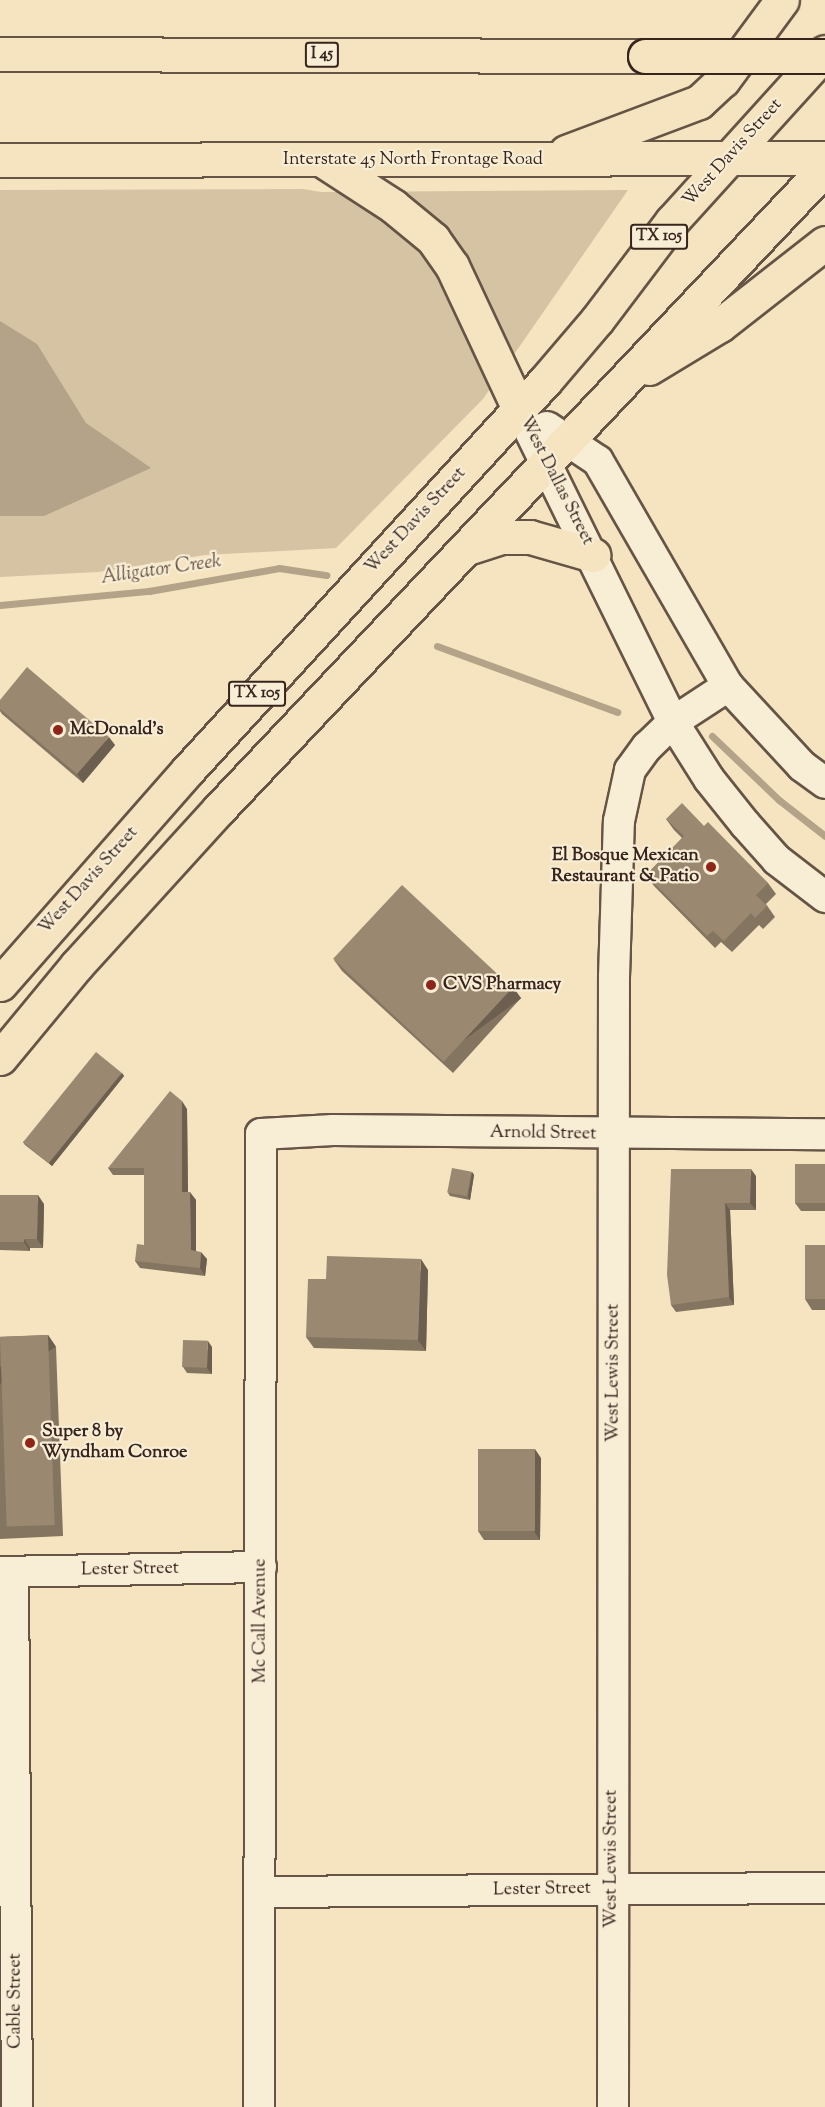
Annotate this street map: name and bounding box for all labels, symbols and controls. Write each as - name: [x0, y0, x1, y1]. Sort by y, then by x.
- road number: I 45: [304, 42, 340, 68]
- street label: West Davis Street: [679, 95, 787, 211]
- street label: Interstate 45 North Frontage Road: [283, 149, 543, 171]
- road number: TX 105: [629, 224, 689, 250]
- street label: West Dallas Street: [514, 413, 598, 549]
- street label: West Davis Street: [361, 463, 471, 579]
- water label: Alligator Creek: [99, 550, 223, 590]
- road number: TX 105: [227, 681, 287, 707]
- place label: McDonald's: [70, 719, 164, 741]
- marker: McDonald's: [51, 723, 65, 737]
- street label: West Davis Street: [35, 823, 143, 939]
- place label: El Bosque Mexican Restaurant & Patio: [551, 846, 699, 888]
- marker: El Bosque Mexican Restaurant & Patio: [704, 860, 718, 874]
- place label: CVS Pharmacy: [443, 974, 561, 996]
- marker: CVS Pharmacy: [424, 978, 438, 992]
- street label: Arnold Street: [490, 1122, 596, 1146]
- street label: West Lewis Street: [603, 1304, 625, 1442]
- place label: Super 8 by Wyndham Conroe: [42, 1422, 187, 1464]
- marker: Super 8 by Wyndham Conroe: [23, 1436, 37, 1450]
- street label: Lester Street: [81, 1558, 179, 1582]
- street label: Mc Call Avenue: [250, 1559, 272, 1683]
- street label: West Lewis Street: [601, 1790, 623, 1928]
- street label: Lester Street: [493, 1878, 591, 1902]
- street label: Cable Street: [5, 1953, 27, 2049]

